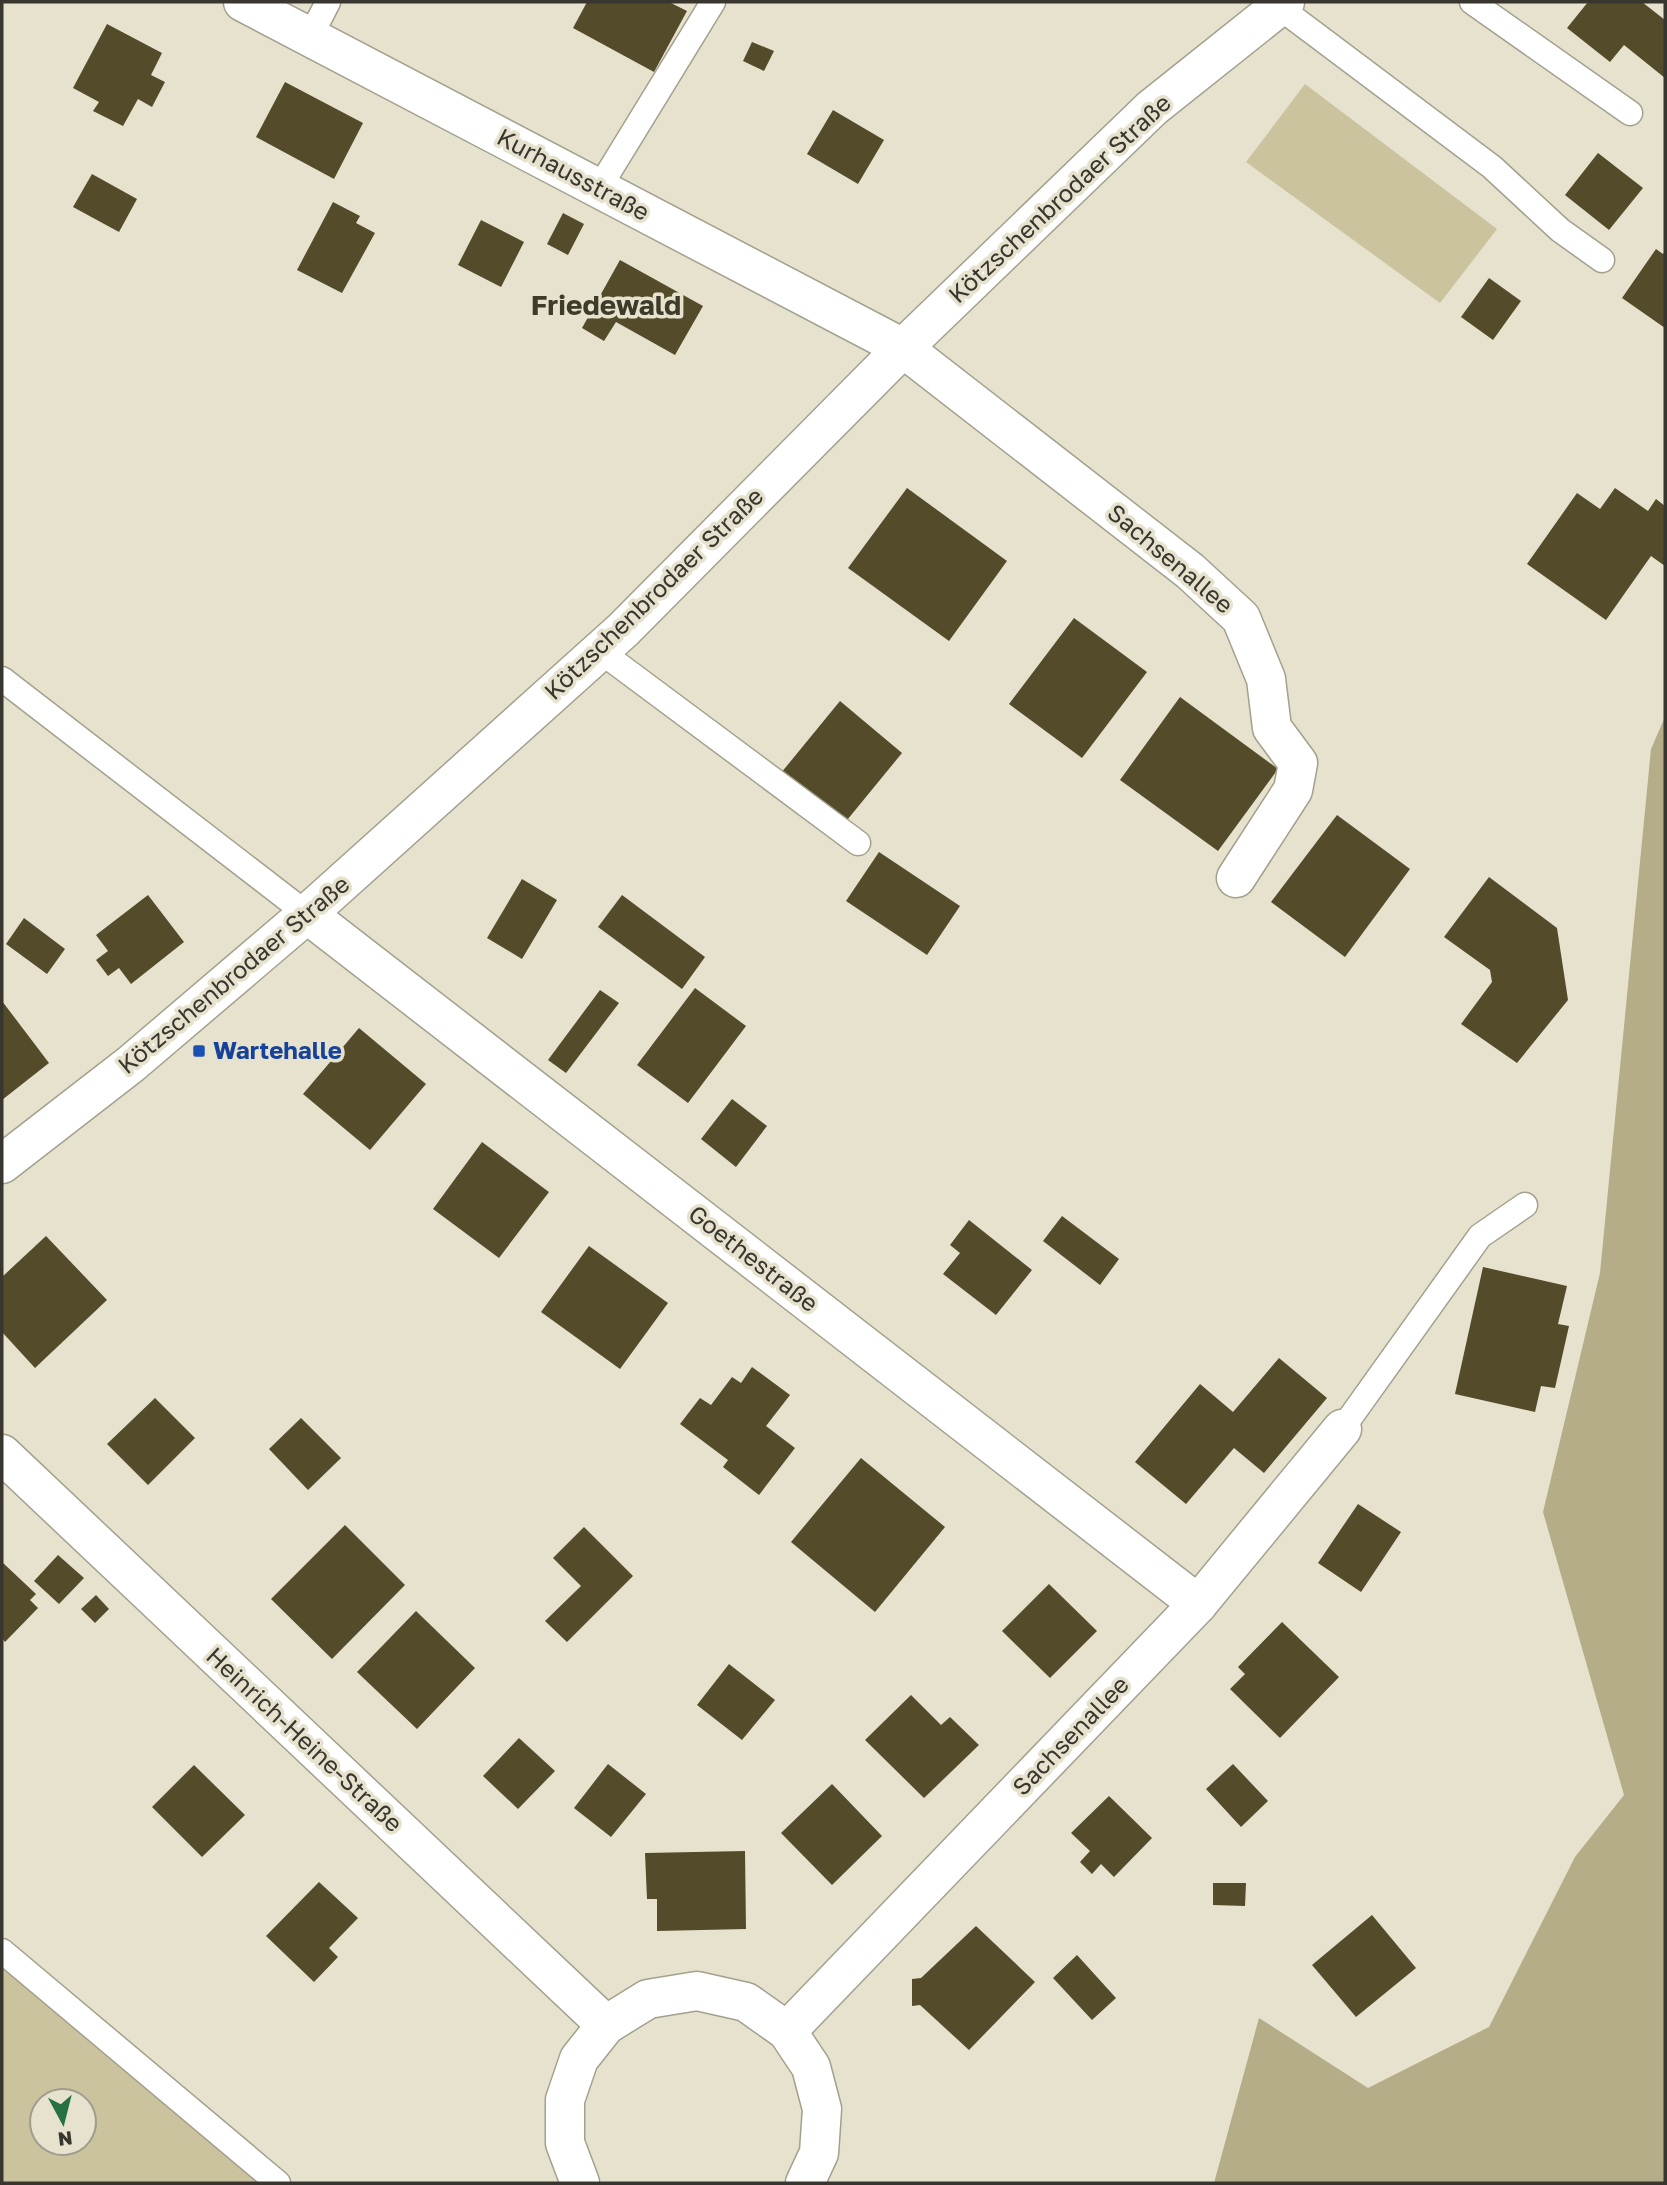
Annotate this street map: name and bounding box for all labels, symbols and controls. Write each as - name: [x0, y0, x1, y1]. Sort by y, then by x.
- street label: Kötzschenbrodaer Straße: [942, 87, 1176, 308]
- street label: Kurhausstraße: [493, 121, 655, 226]
- district label: Friedewald: [531, 288, 681, 321]
- street label: Kötzschenbrodaer Straße: [538, 481, 768, 705]
- street label: Sachsenallee: [1102, 497, 1240, 619]
- street label: Kötzschenbrodaer Straße: [112, 869, 355, 1079]
- place label: Wartehalle: [213, 1035, 342, 1064]
- marker: Wartehalle: [191, 1043, 207, 1059]
- street label: Goethestraße: [683, 1198, 824, 1317]
- street label: Heinrich-Heine-Straße: [201, 1640, 409, 1837]
- street label: Sachsenallee: [1006, 1669, 1134, 1801]
- north arrow: [28, 2087, 98, 2157]
- text: N: [57, 2127, 74, 2152]

